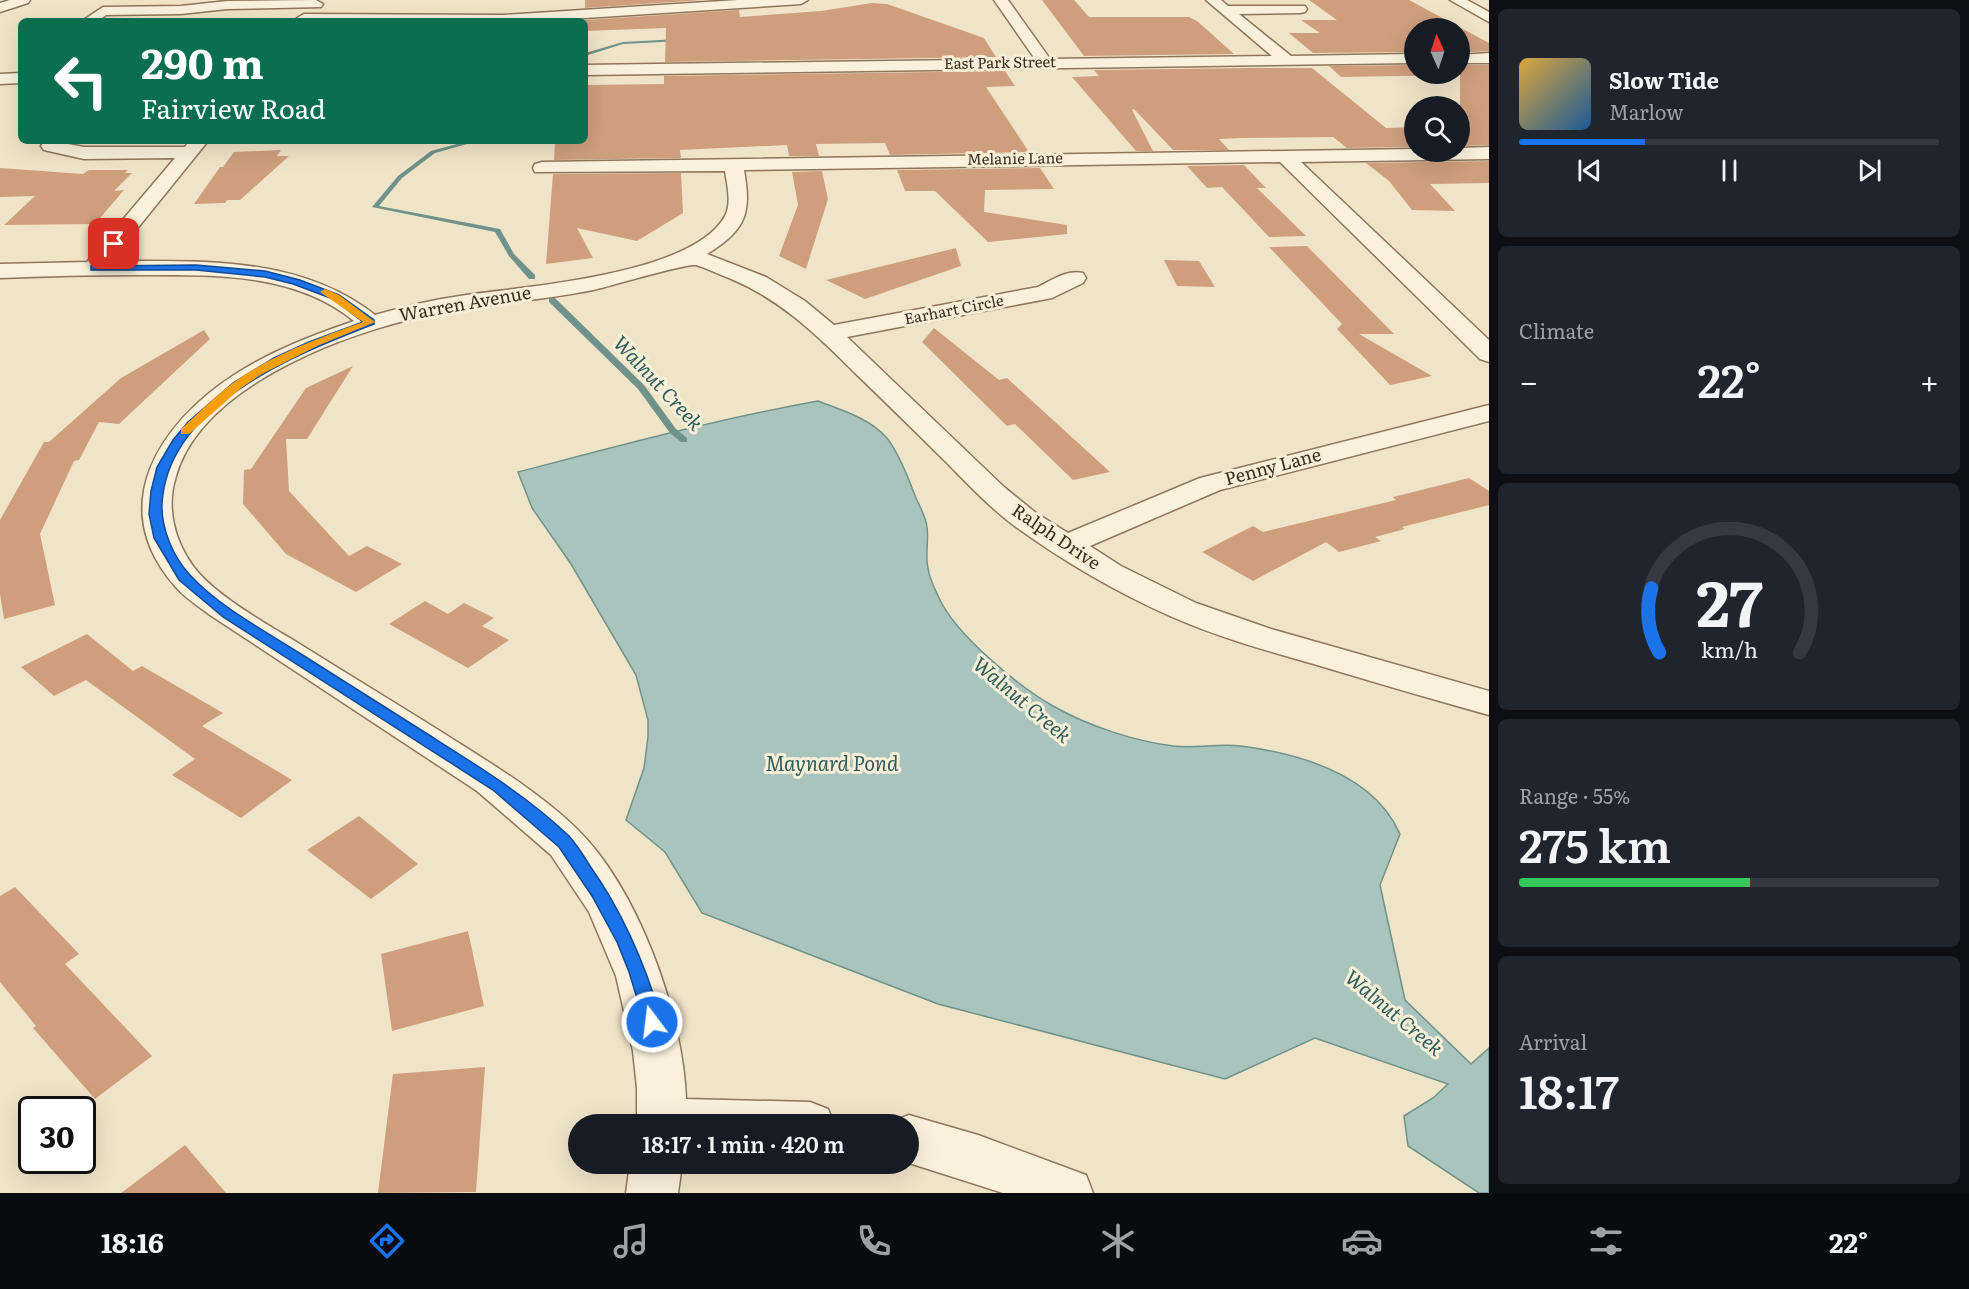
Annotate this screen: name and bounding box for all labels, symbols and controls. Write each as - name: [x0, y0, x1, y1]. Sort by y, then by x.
- north arrow: [1404, 18, 1470, 84]
- map controls: [1404, 18, 1470, 162]
- text: 290 m: [141, 30, 264, 92]
- icon: left: [42, 42, 120, 120]
- street label: East Park Street: [944, 49, 1056, 74]
- text: Slow Tide: [1609, 63, 1719, 96]
- text: Fairview Road: [141, 87, 326, 127]
- button: search: [1404, 96, 1470, 162]
- text: Marlow: [1609, 96, 1684, 126]
- street label: Melanie Lane: [967, 145, 1063, 170]
- icon: previous: [1573, 154, 1606, 187]
- icon: pause: [1713, 154, 1746, 187]
- icon: next: [1853, 154, 1886, 187]
- pin: [88, 218, 139, 269]
- icon: arrive: [97, 227, 130, 260]
- street label: Warren Avenue: [397, 278, 533, 327]
- street label: Earhart Circle: [902, 288, 1006, 329]
- text: Climate: [1519, 315, 1594, 345]
- water label: Walnut Creek: [607, 327, 712, 436]
- text: 22°: [1697, 345, 1761, 412]
- text: −: [1519, 355, 1538, 404]
- text: +: [1920, 355, 1939, 404]
- street label: Penny Lane: [1221, 440, 1324, 491]
- street label: Ralph Drive: [1007, 496, 1107, 575]
- text: 27: [1696, 555, 1762, 647]
- text: km/h: [1700, 634, 1758, 666]
- water label: Walnut Creek: [967, 648, 1079, 749]
- water label: Maynard Pond: [766, 747, 899, 777]
- text: Range · 55%: [1519, 780, 1630, 810]
- text: 275 km: [1519, 810, 1671, 877]
- water label: Walnut Creek: [1339, 961, 1451, 1062]
- position arrow: [620, 990, 684, 1054]
- text: Arrival: [1519, 1026, 1587, 1056]
- text: 18:17: [1519, 1056, 1619, 1123]
- speed limit sign: 30: [18, 1096, 96, 1174]
- text: 18:17 · 1 min · 420 m: [642, 1127, 845, 1160]
- icon: directions: [366, 1220, 408, 1262]
- icon: music: [610, 1220, 652, 1262]
- icon: phone: [853, 1220, 895, 1262]
- icon: climate: [1097, 1220, 1139, 1262]
- icon: car: [1341, 1220, 1383, 1262]
- icon: filters: [1585, 1220, 1627, 1262]
- text: 18:16: [101, 1221, 164, 1261]
- text: 22°: [1829, 1221, 1868, 1261]

